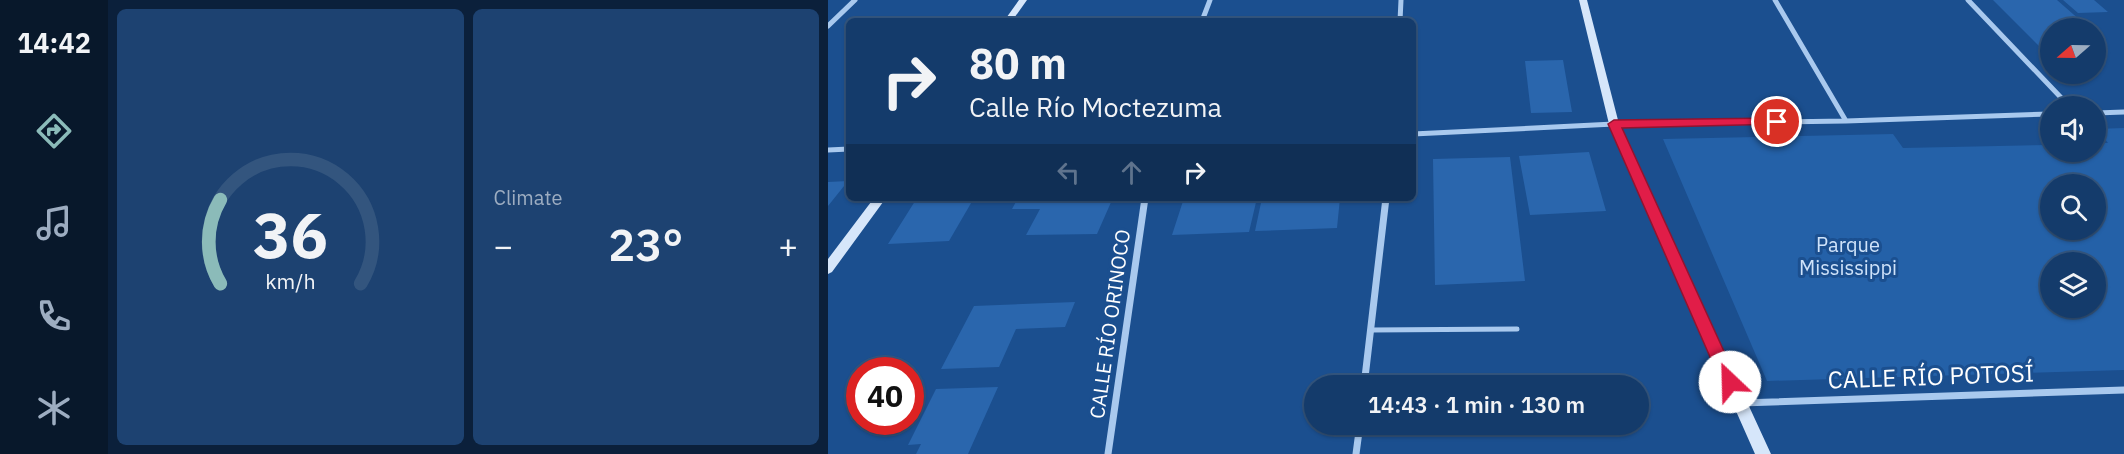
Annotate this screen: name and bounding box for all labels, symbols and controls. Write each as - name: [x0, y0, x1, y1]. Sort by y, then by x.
- north arrow: [2040, 18, 2106, 84]
- map controls: [2040, 18, 2106, 318]
- text: 14:42: [17, 25, 91, 60]
- text: 80 m: [969, 36, 1067, 91]
- icon: right: [870, 42, 948, 120]
- text: Calle Río Moctezuma: [969, 89, 1222, 124]
- pin: [1751, 96, 1802, 147]
- button: sound: [2040, 96, 2106, 162]
- icon: arrive: [1760, 105, 1793, 138]
- icon: directions: [33, 110, 75, 152]
- icon: left: [1052, 156, 1085, 189]
- icon: ahead: [1115, 156, 1148, 189]
- icon: right: [1178, 156, 1211, 189]
- button: search: [2040, 174, 2106, 240]
- text: Climate: [494, 184, 562, 211]
- text: 36: [253, 194, 328, 275]
- icon: music: [33, 202, 75, 244]
- text: 23°: [608, 215, 683, 273]
- text: −: [494, 224, 513, 267]
- text: +: [778, 224, 798, 267]
- street label: CALLE RÍO ORINOCO: [1083, 228, 1136, 420]
- park label: Parque Mississippi: [1799, 231, 1897, 281]
- button: layers: [2040, 252, 2106, 318]
- text: km/h: [265, 267, 315, 295]
- icon: phone: [33, 295, 75, 337]
- position arrow: [1698, 350, 1762, 414]
- street label: CALLE RÍO POTOSÍ: [1827, 356, 2035, 396]
- speed limit sign: 40: [846, 357, 924, 435]
- icon: climate: [33, 387, 75, 429]
- text: 14:43 · 1 min · 130 m: [1368, 390, 1585, 419]

